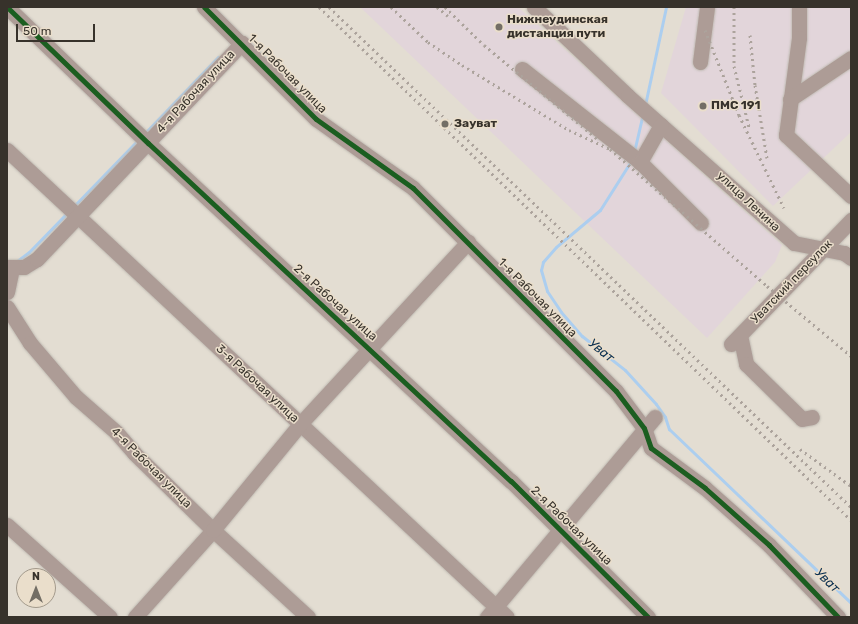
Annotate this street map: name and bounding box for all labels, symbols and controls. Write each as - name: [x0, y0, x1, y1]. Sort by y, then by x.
- place label: Нижнеудинская дистанция пути: [507, 13, 608, 41]
- scale bar: [18, 16, 97, 42]
- marker: Нижнеудинская дистанция пути: [494, 22, 504, 32]
- text: 50 m: [23, 24, 51, 38]
- street label: 1-я Рабочая улица: [244, 31, 330, 117]
- street label: 4-я Рабочая улица: [154, 48, 238, 136]
- place label: ПМС 191: [711, 99, 760, 113]
- marker: ПМС 191: [698, 101, 708, 111]
- place label: Зауват: [454, 117, 497, 131]
- marker: Зауват: [439, 118, 451, 130]
- street label: улица Ленина: [713, 169, 783, 235]
- street label: Уватский переулок: [748, 237, 836, 327]
- street label: 1-я Рабочая улица: [494, 255, 580, 341]
- street label: 2-я Рабочая улица: [290, 262, 380, 344]
- water label: Уват: [585, 336, 617, 366]
- street label: 3-я Рабочая улица: [213, 342, 301, 426]
- street label: 4-я Рабочая улица: [108, 425, 194, 511]
- street label: 2-я Рабочая улица: [527, 483, 615, 569]
- water label: Уват: [811, 565, 843, 597]
- north arrow: [16, 568, 56, 608]
- text: N: [32, 570, 40, 583]

